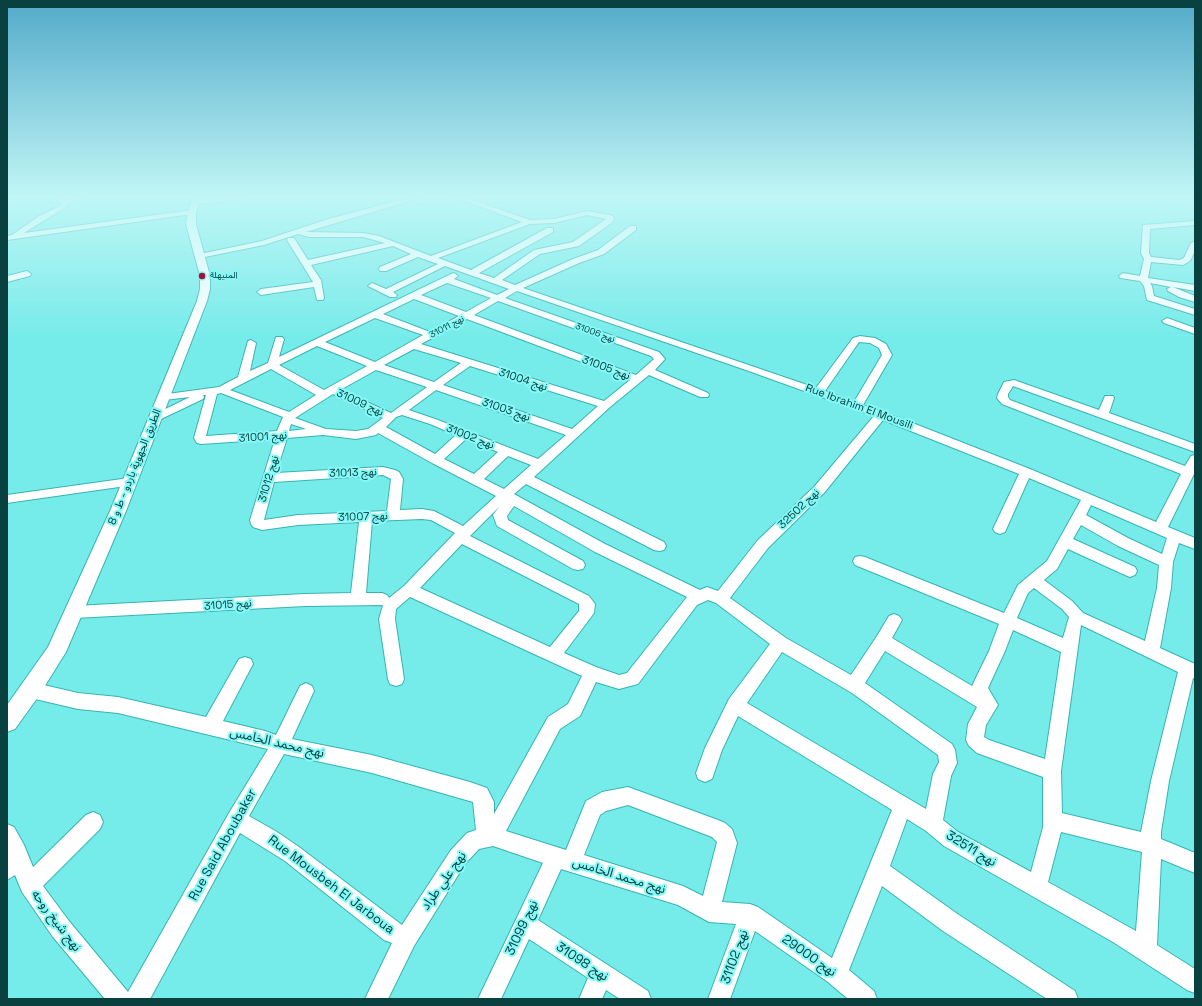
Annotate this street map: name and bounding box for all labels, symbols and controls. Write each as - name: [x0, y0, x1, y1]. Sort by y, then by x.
- marker: المنيهلة: [197, 271, 207, 281]
- place label: المنيهلة: [210, 271, 238, 281]
- street label: نهج 31011: [428, 313, 466, 341]
- street label: نهج 31006: [574, 321, 616, 345]
- street label: نهج 31005: [580, 353, 632, 383]
- street label: نهج 31004: [497, 366, 549, 394]
- street label: Rue Ibrahim El Mousili: [803, 381, 915, 433]
- street label: نهج 31009: [334, 387, 386, 419]
- street label: نهج 31003: [480, 396, 532, 424]
- street label: الطريق الجهوية باردو - ط و 8: [106, 407, 164, 527]
- street label: نهج 31002: [444, 422, 496, 452]
- street label: نهج 31001: [238, 429, 288, 445]
- street label: نهج 31012: [256, 454, 282, 504]
- street label: نهج 31013: [329, 466, 377, 480]
- street label: نهج 32502: [776, 486, 822, 532]
- street label: نهج 31007: [338, 510, 388, 524]
- street label: نهج 31015: [204, 597, 252, 613]
- street label: نهج محمد الخامس: [228, 725, 326, 761]
- street label: Rue Said Aboubaker: [186, 786, 260, 904]
- street label: نهج 32511: [943, 828, 999, 870]
- street label: Rue Mousbeh El Jarboua: [265, 832, 397, 938]
- street label: نهج علي طراد: [418, 849, 470, 913]
- street label: نهج محمد الخامس: [571, 854, 667, 898]
- street label: نهج شيخ روحه: [28, 887, 84, 955]
- street label: نهج 31099: [502, 898, 542, 958]
- street label: نهج 31102: [718, 928, 752, 986]
- street label: نهج 29000: [779, 932, 839, 980]
- street label: نهج 31098: [553, 939, 611, 985]

